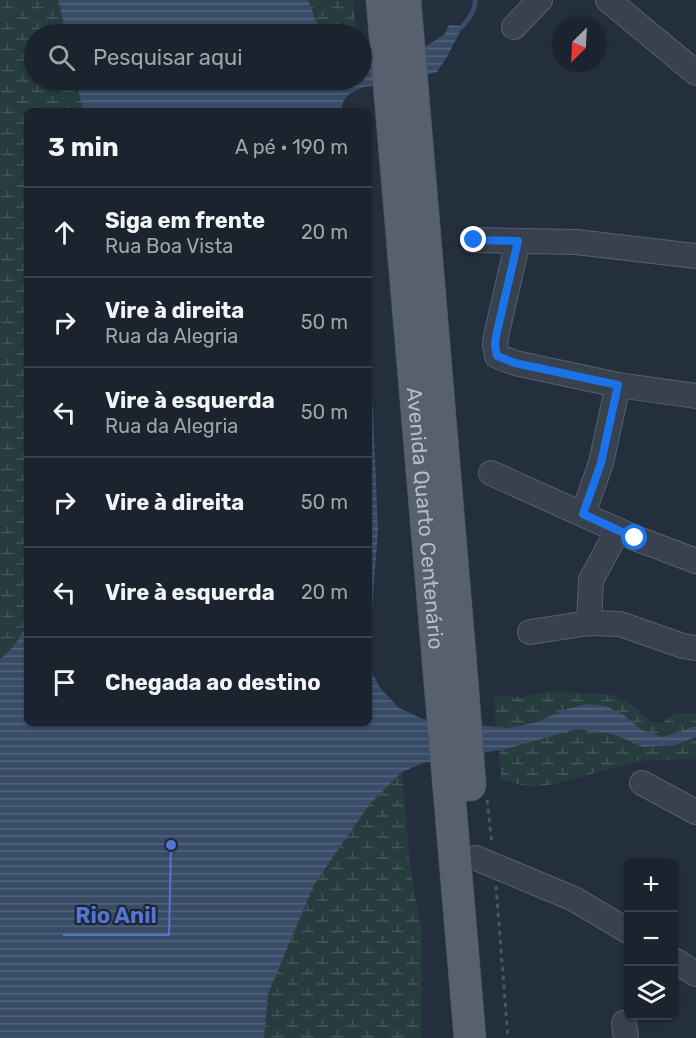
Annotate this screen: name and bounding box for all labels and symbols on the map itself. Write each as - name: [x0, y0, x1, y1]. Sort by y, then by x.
- north arrow: [552, 18, 606, 72]
- route end: [460, 226, 486, 252]
- street label: Avenida Quarto Centenário: [402, 386, 449, 650]
- route start: [621, 524, 647, 550]
- callout: Rio Anil: [63, 895, 169, 935]
- text: Rio Anil: [75, 902, 157, 929]

